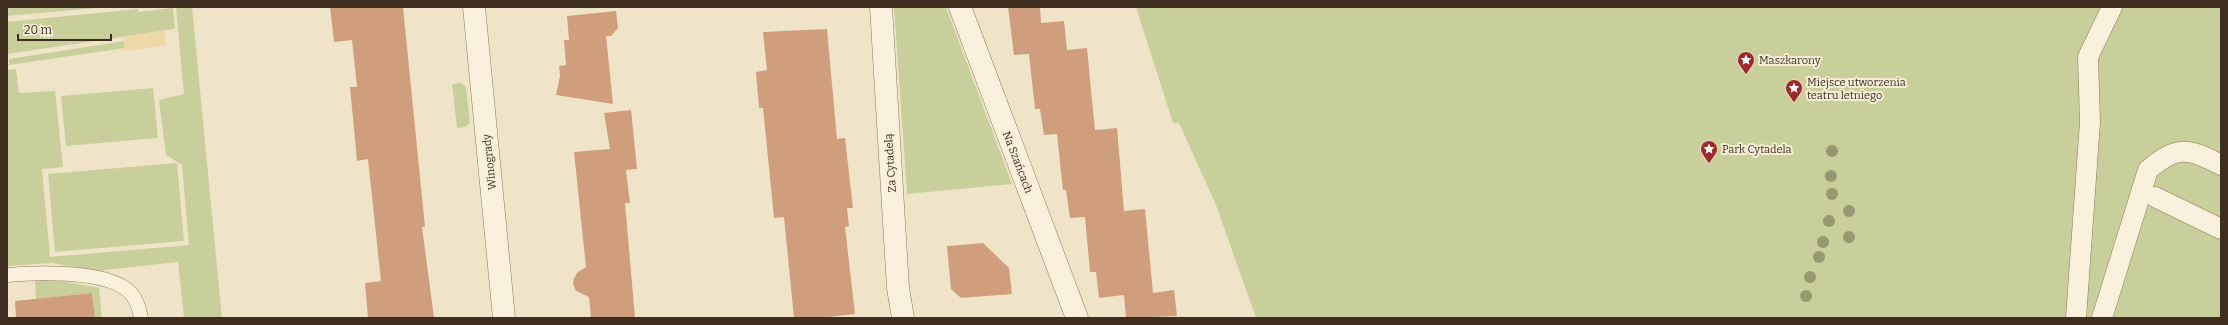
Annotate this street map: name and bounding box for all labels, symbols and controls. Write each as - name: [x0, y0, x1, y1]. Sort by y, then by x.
- scale bar: [18, 16, 111, 42]
- text: 20 m: [24, 23, 53, 37]
- place icon: Maszkarony: [1736, 50, 1756, 75]
- place label: Maszkarony: [1759, 54, 1821, 67]
- place label: Miejsce utworzenia teatru letniego: [1807, 76, 1906, 102]
- place icon: Miejsce utworzenia teatru letniego: [1784, 78, 1804, 103]
- street label: Na Szańcach: [1000, 129, 1035, 195]
- street label: Winogrady: [480, 133, 499, 190]
- street label: Za Cytadelą: [882, 133, 899, 193]
- place icon: Park Cytadela: [1699, 139, 1719, 164]
- place label: Park Cytadela: [1722, 143, 1792, 156]

